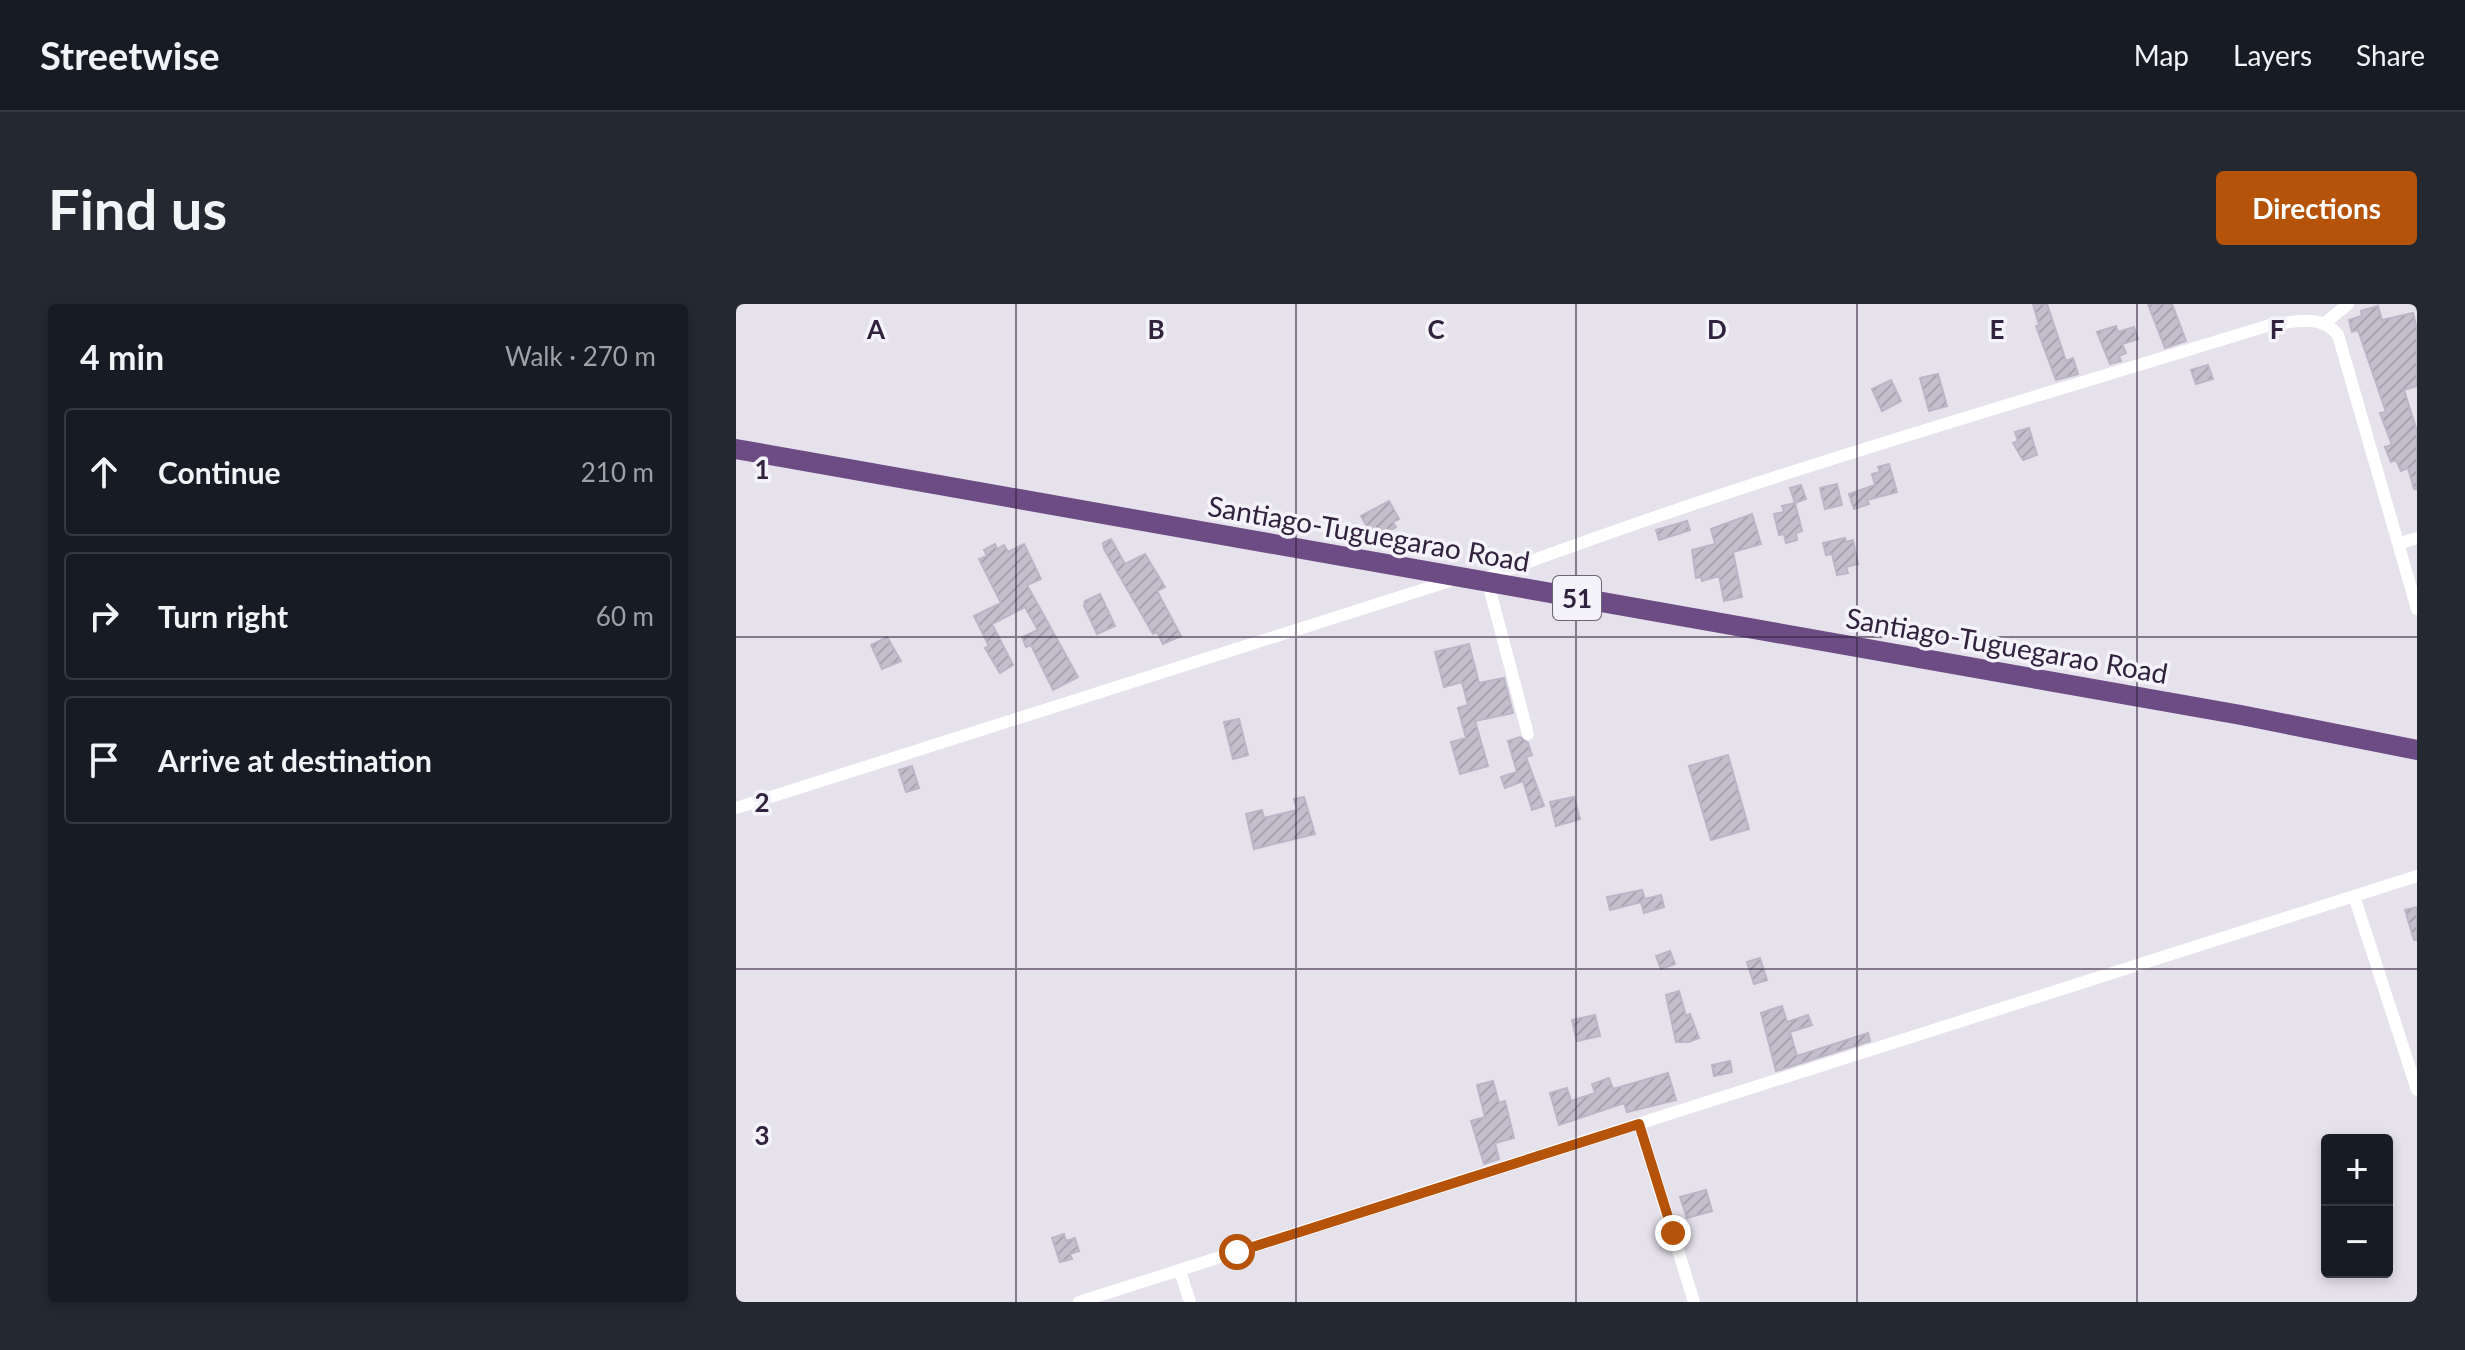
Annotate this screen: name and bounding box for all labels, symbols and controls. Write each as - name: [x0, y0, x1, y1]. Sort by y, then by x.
- text: Streetwise: [40, 32, 219, 78]
- text: Map: [2134, 38, 2189, 72]
- text: Layers: [2233, 38, 2312, 72]
- text: Share: [2356, 38, 2425, 72]
- button: Directions: [2216, 171, 2417, 245]
- text: Find us: [48, 175, 227, 242]
- text: A: [866, 313, 886, 345]
- text: B: [1147, 313, 1165, 345]
- text: C: [1427, 313, 1445, 345]
- text: D: [1707, 313, 1727, 345]
- text: E: [1990, 313, 2004, 345]
- text: F: [2270, 313, 2284, 345]
- text: 4 min: [80, 336, 164, 377]
- text: Walk · 270 m: [505, 340, 656, 372]
- icon: ahead: [82, 450, 126, 494]
- text: 1: [754, 453, 770, 485]
- text: Continue: [158, 454, 281, 490]
- text: 210 m: [581, 456, 654, 488]
- street label: Santiago-Tuguegarao Road: [1205, 488, 1533, 578]
- road number: 51: [1553, 576, 1601, 620]
- icon: right: [82, 594, 126, 638]
- text: Turn right: [158, 598, 288, 634]
- text: 60 m: [596, 600, 654, 632]
- street label: Santiago-Tuguegarao Road: [1843, 600, 2171, 690]
- icon: arrive: [82, 738, 126, 782]
- text: Arrive at destination: [158, 742, 432, 778]
- text: 2: [754, 786, 770, 818]
- text: 3: [754, 1119, 770, 1151]
- map controls: [2321, 1134, 2393, 1278]
- button: +: [2321, 1134, 2393, 1206]
- button: −: [2321, 1206, 2393, 1278]
- route end: [1655, 1215, 1691, 1251]
- route start: [1219, 1234, 1255, 1270]

